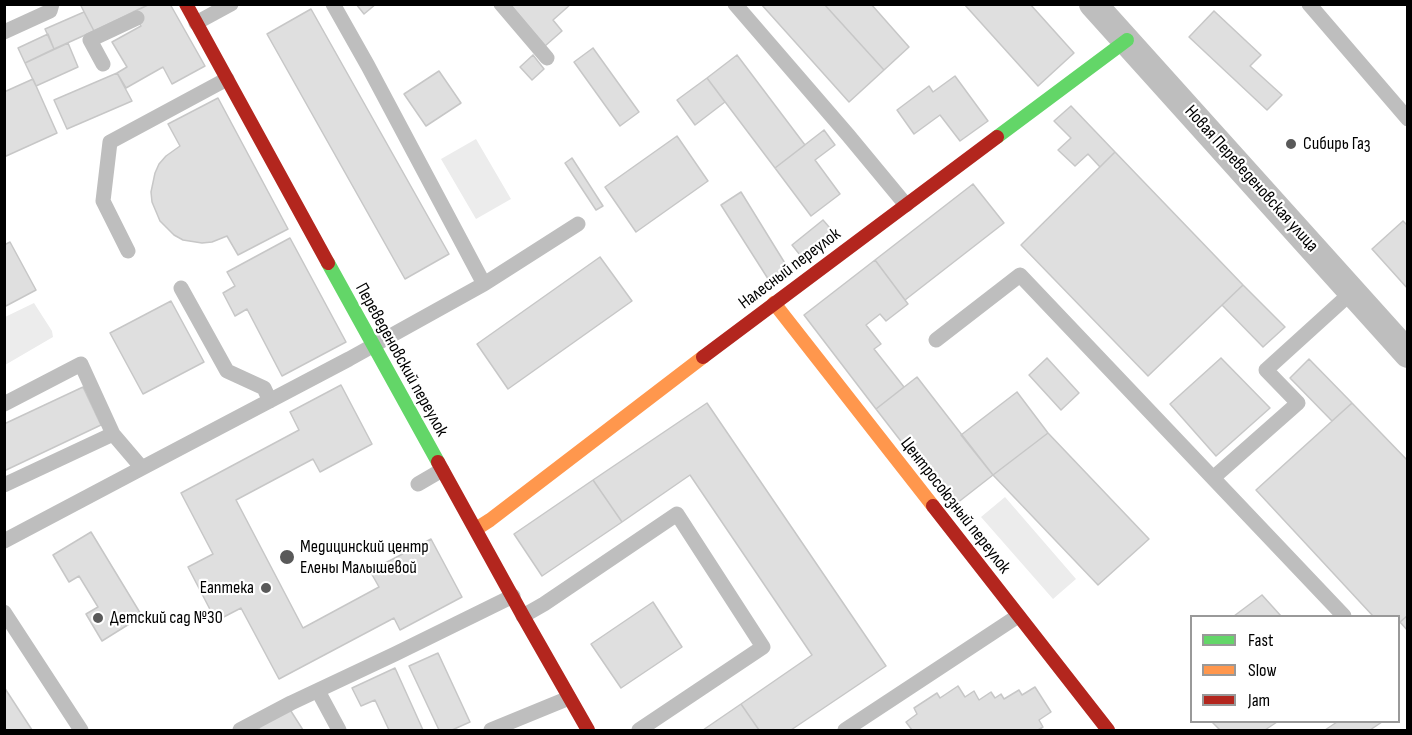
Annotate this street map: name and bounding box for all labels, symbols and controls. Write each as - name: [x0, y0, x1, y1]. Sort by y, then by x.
- street label: Новая Переведеновская улица: [1179, 101, 1323, 257]
- place label: Сибирь Газ: [1303, 133, 1370, 155]
- marker: Сибирь Газ: [1284, 137, 1298, 151]
- street label: Налесный переулок: [735, 224, 845, 314]
- street label: Переведеновский переулок: [350, 280, 452, 440]
- street label: Центросоюзный переулок: [895, 434, 1015, 578]
- place label: Медицинский центр Елены Малышевой: [300, 536, 429, 578]
- marker: Медицинский центр Елены Малышевой: [278, 548, 296, 566]
- place label: Еаптека: [200, 577, 254, 599]
- marker: Еаптека: [259, 581, 273, 595]
- place label: Детский сад №30: [110, 607, 223, 629]
- marker: Детский сад №30: [91, 611, 105, 625]
- legend: [1190, 615, 1400, 723]
- text: Fast: [1248, 630, 1273, 651]
- text: Slow: [1248, 660, 1277, 681]
- text: Jam: [1248, 690, 1270, 711]

